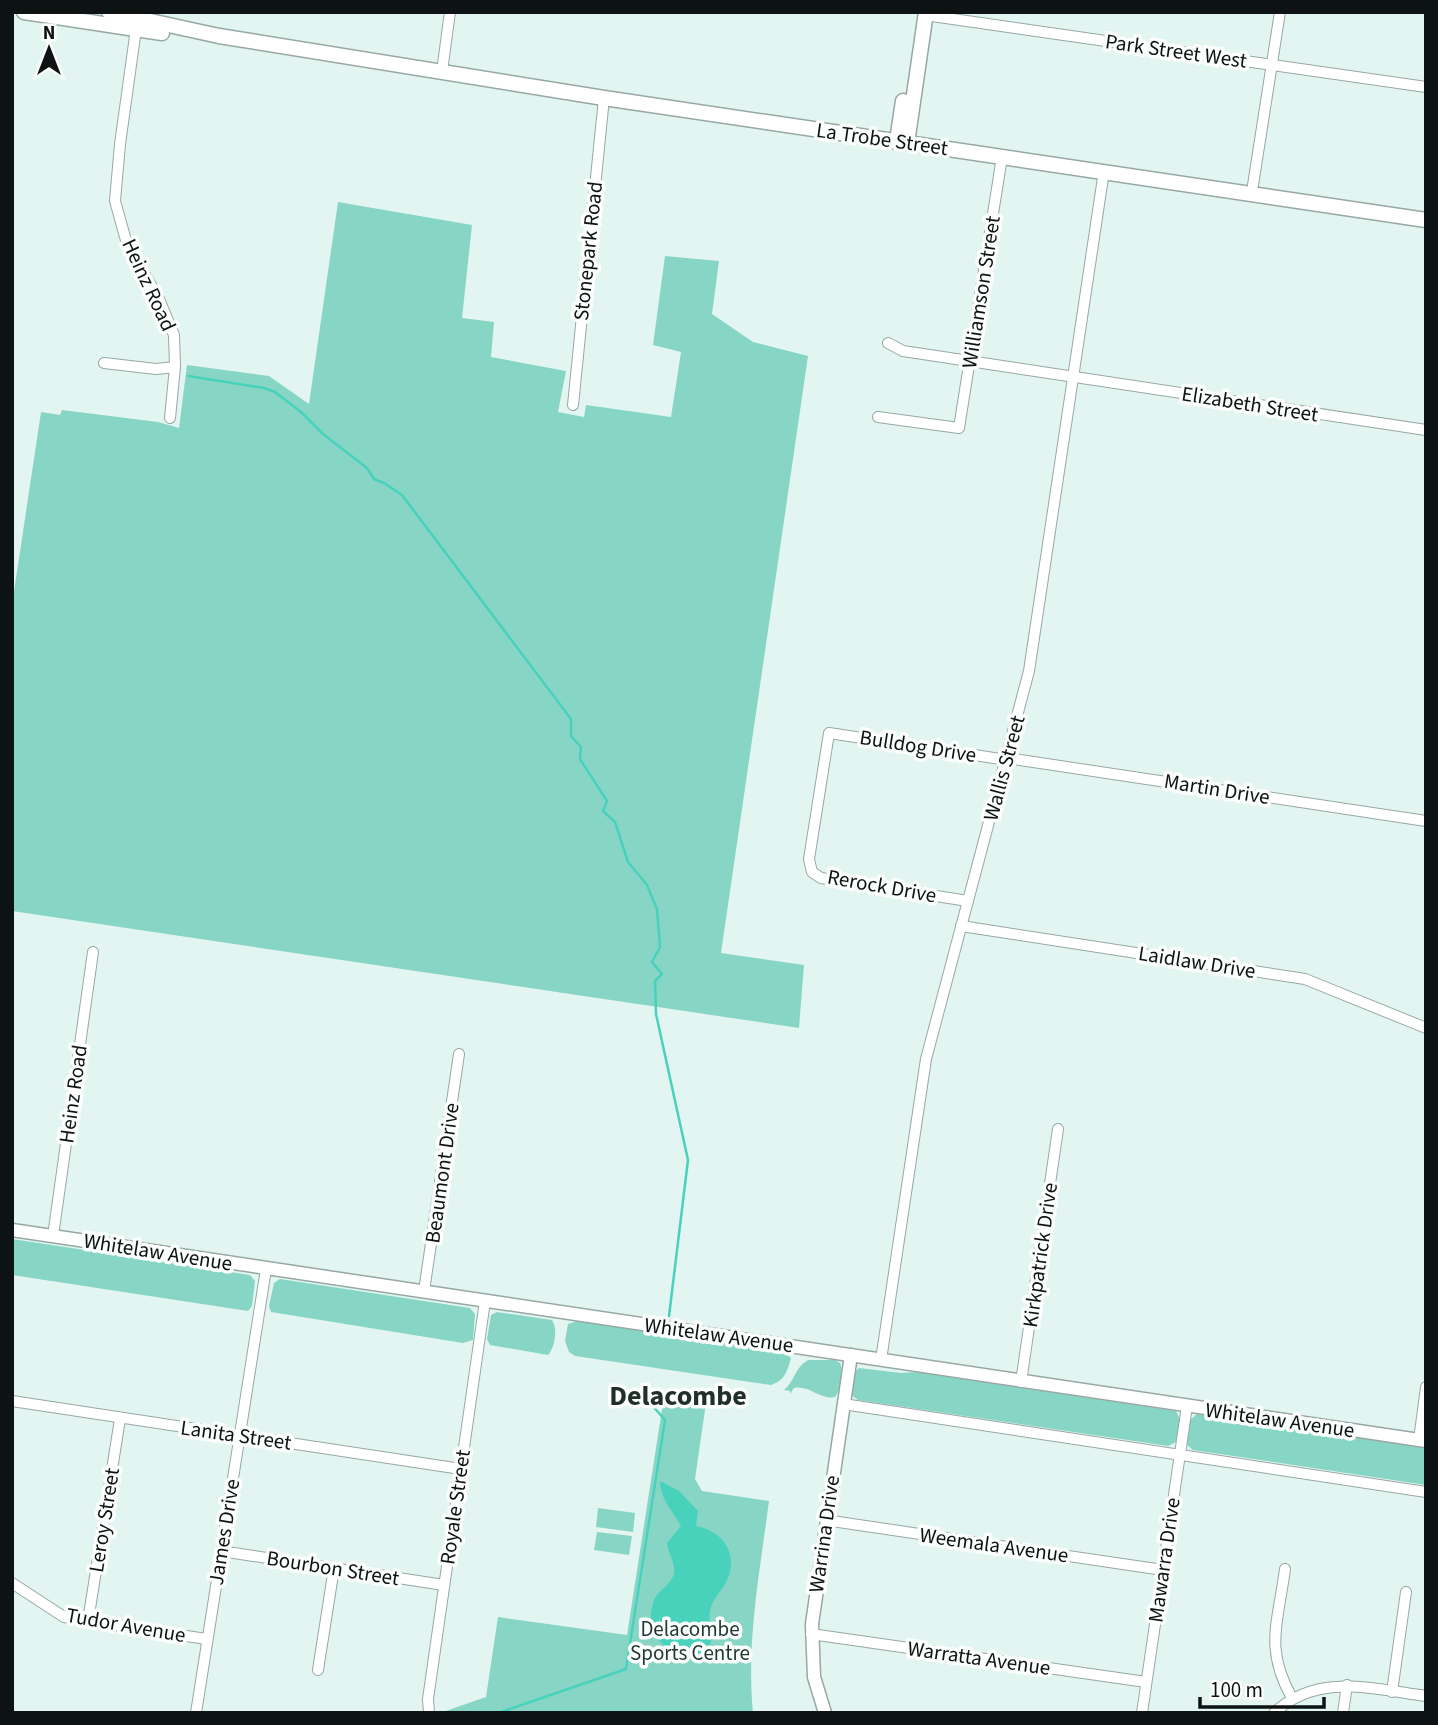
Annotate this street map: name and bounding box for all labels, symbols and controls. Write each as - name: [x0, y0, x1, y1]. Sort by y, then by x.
- north arrow: [14, 14, 84, 84]
- text: N: [43, 20, 55, 47]
- street label: Park Street West: [1103, 26, 1249, 76]
- street label: La Trobe Street: [814, 115, 950, 163]
- street label: Stonepark Road: [566, 180, 610, 322]
- street label: Williamson Street: [954, 214, 1008, 370]
- street label: Heinz Road: [114, 234, 184, 336]
- street label: Elizabeth Street: [1180, 378, 1320, 430]
- street label: Wallis Street: [976, 712, 1032, 824]
- street label: Bulldog Drive: [857, 722, 979, 770]
- street label: Martin Drive: [1162, 766, 1272, 812]
- street label: Rerock Drive: [825, 862, 939, 910]
- street label: Laidlaw Drive: [1136, 938, 1258, 986]
- street label: Heinz Road: [51, 1043, 95, 1145]
- street label: Beaumont Drive: [417, 1101, 467, 1245]
- street label: Kirkpatrick Drive: [1015, 1181, 1065, 1329]
- street label: Whitelaw Avenue: [81, 1225, 235, 1279]
- street label: Whitelaw Avenue: [642, 1310, 796, 1360]
- district label: Delacombe: [609, 1376, 747, 1416]
- street label: Whitelaw Avenue: [1203, 1395, 1357, 1445]
- street label: Lanita Street: [179, 1412, 293, 1458]
- street label: Royale Street: [432, 1448, 478, 1566]
- street label: Leroy Street: [81, 1466, 127, 1574]
- street label: Warrina Drive: [801, 1473, 847, 1595]
- street label: James Drive: [201, 1477, 247, 1587]
- street label: Mawarra Drive: [1140, 1496, 1188, 1624]
- street label: Weemala Avenue: [918, 1520, 1070, 1570]
- street label: Bourbon Street: [265, 1543, 401, 1593]
- street label: Tudor Avenue: [64, 1600, 188, 1650]
- park label: Delacombe Sports Centre: [630, 1614, 750, 1668]
- street label: Warratta Avenue: [906, 1633, 1052, 1683]
- scale bar: [1200, 1666, 1324, 1710]
- text: 100 m: [1210, 1675, 1263, 1705]

